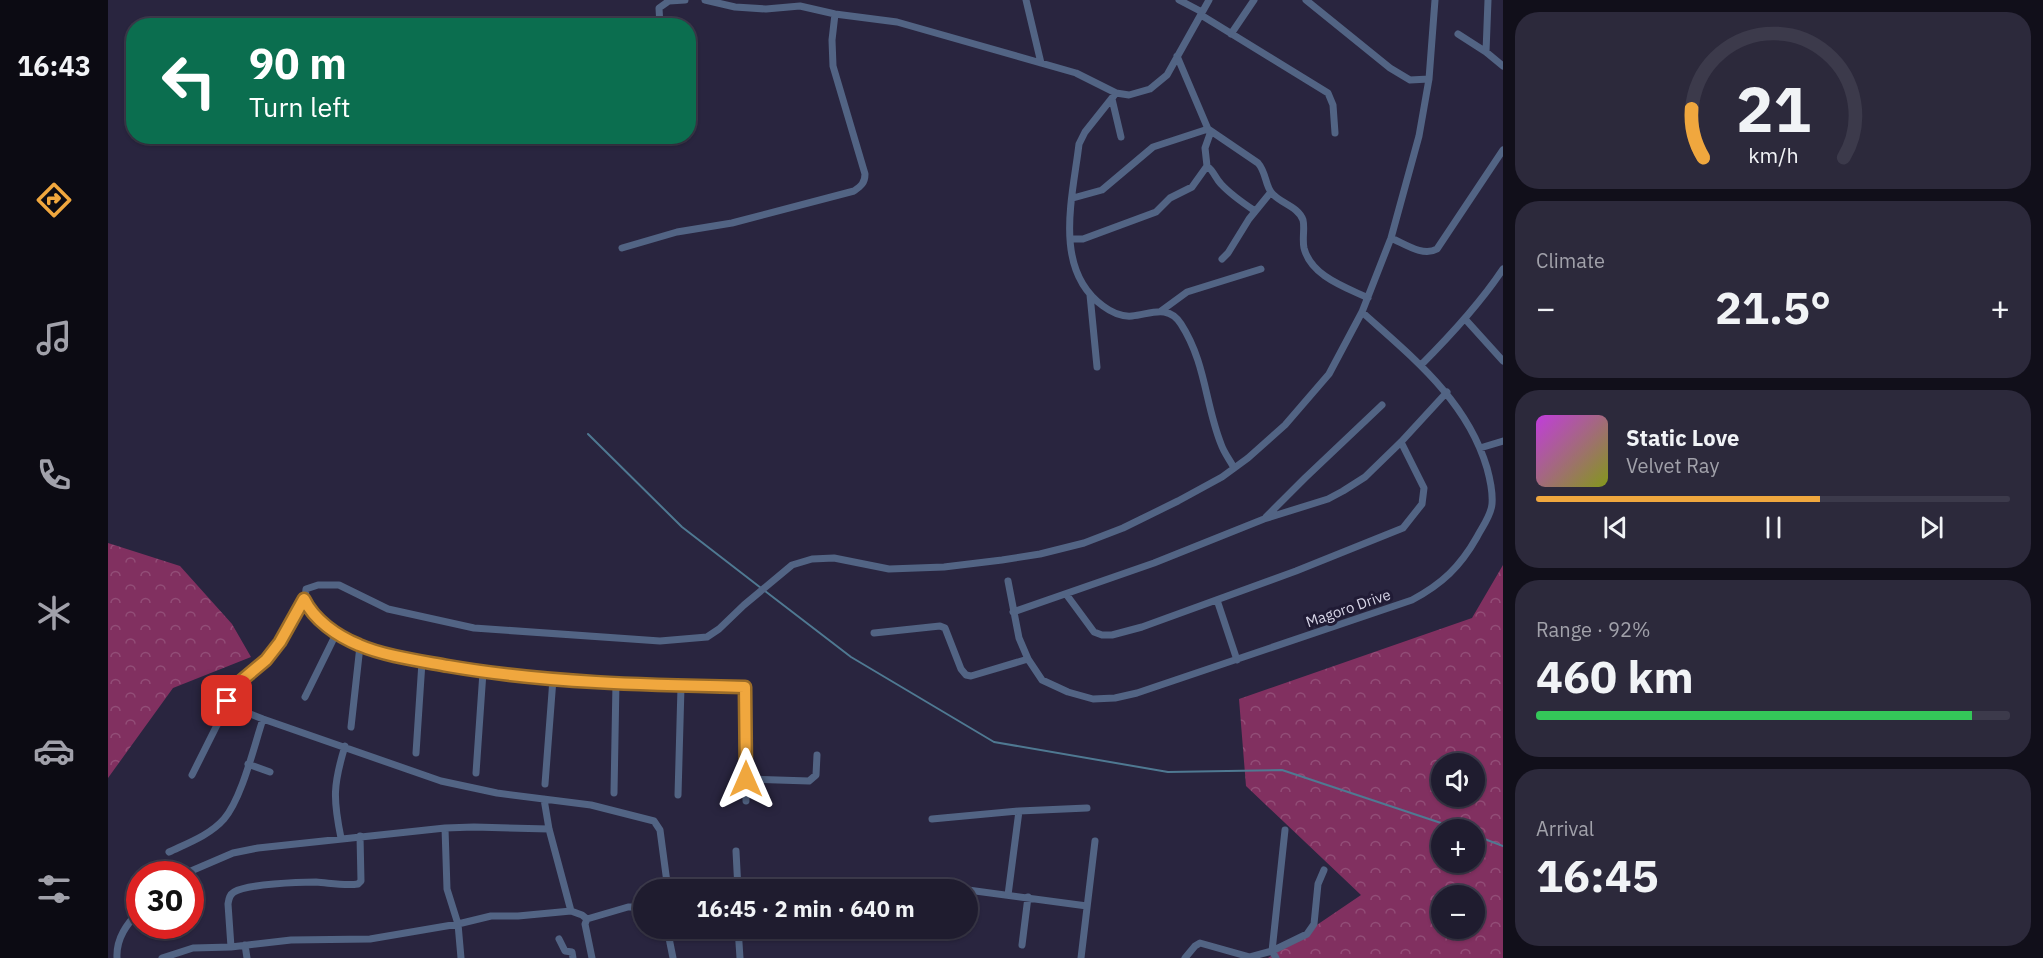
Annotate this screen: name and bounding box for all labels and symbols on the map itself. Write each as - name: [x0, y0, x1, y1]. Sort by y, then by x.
- street label: Magoro Drive: [1303, 585, 1393, 631]
- pin: [201, 675, 252, 726]
- position arrow: [714, 747, 778, 811]
- speed limit sign: 30: [126, 861, 204, 939]

